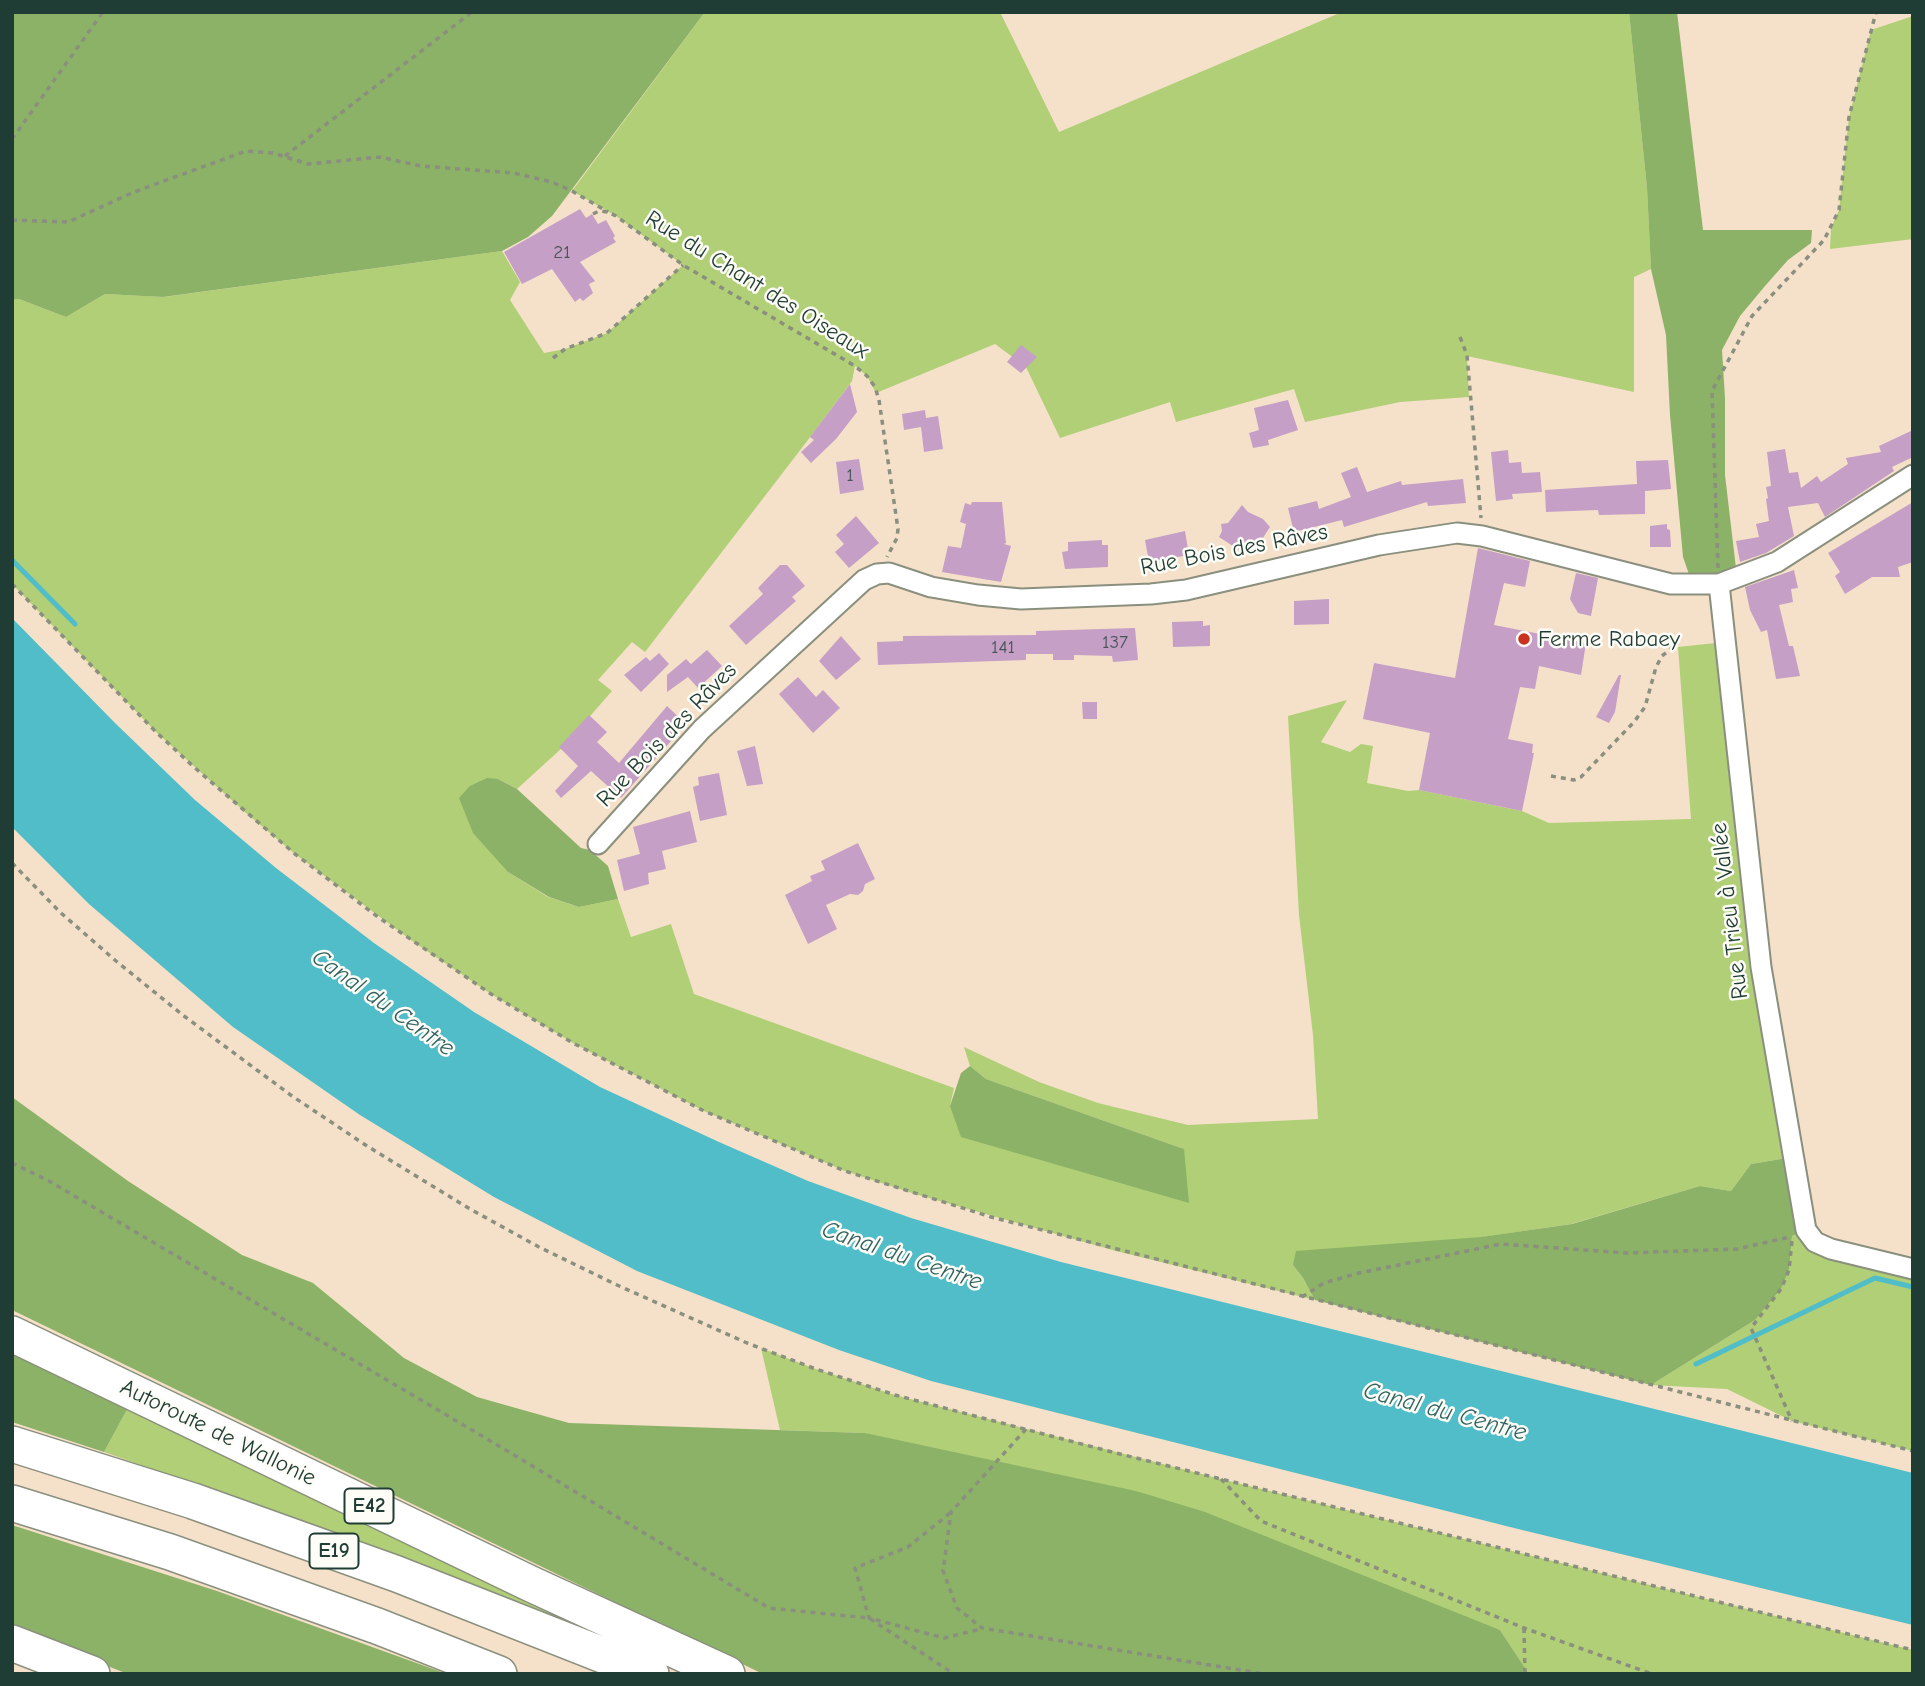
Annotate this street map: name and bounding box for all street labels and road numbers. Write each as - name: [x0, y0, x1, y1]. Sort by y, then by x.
- street label: Rue du Chant des Oiseaux: [640, 205, 874, 365]
- street label: Rue Bois des Râves: [1138, 518, 1330, 582]
- street label: Rue Bois des Râves: [591, 657, 743, 813]
- street label: Rue Trieu à Vallée: [1705, 821, 1755, 1001]
- street label: Autoroute de Wallonie: [116, 1374, 320, 1492]
- road number: E42: [344, 1488, 394, 1524]
- road number: E19: [310, 1534, 358, 1568]

